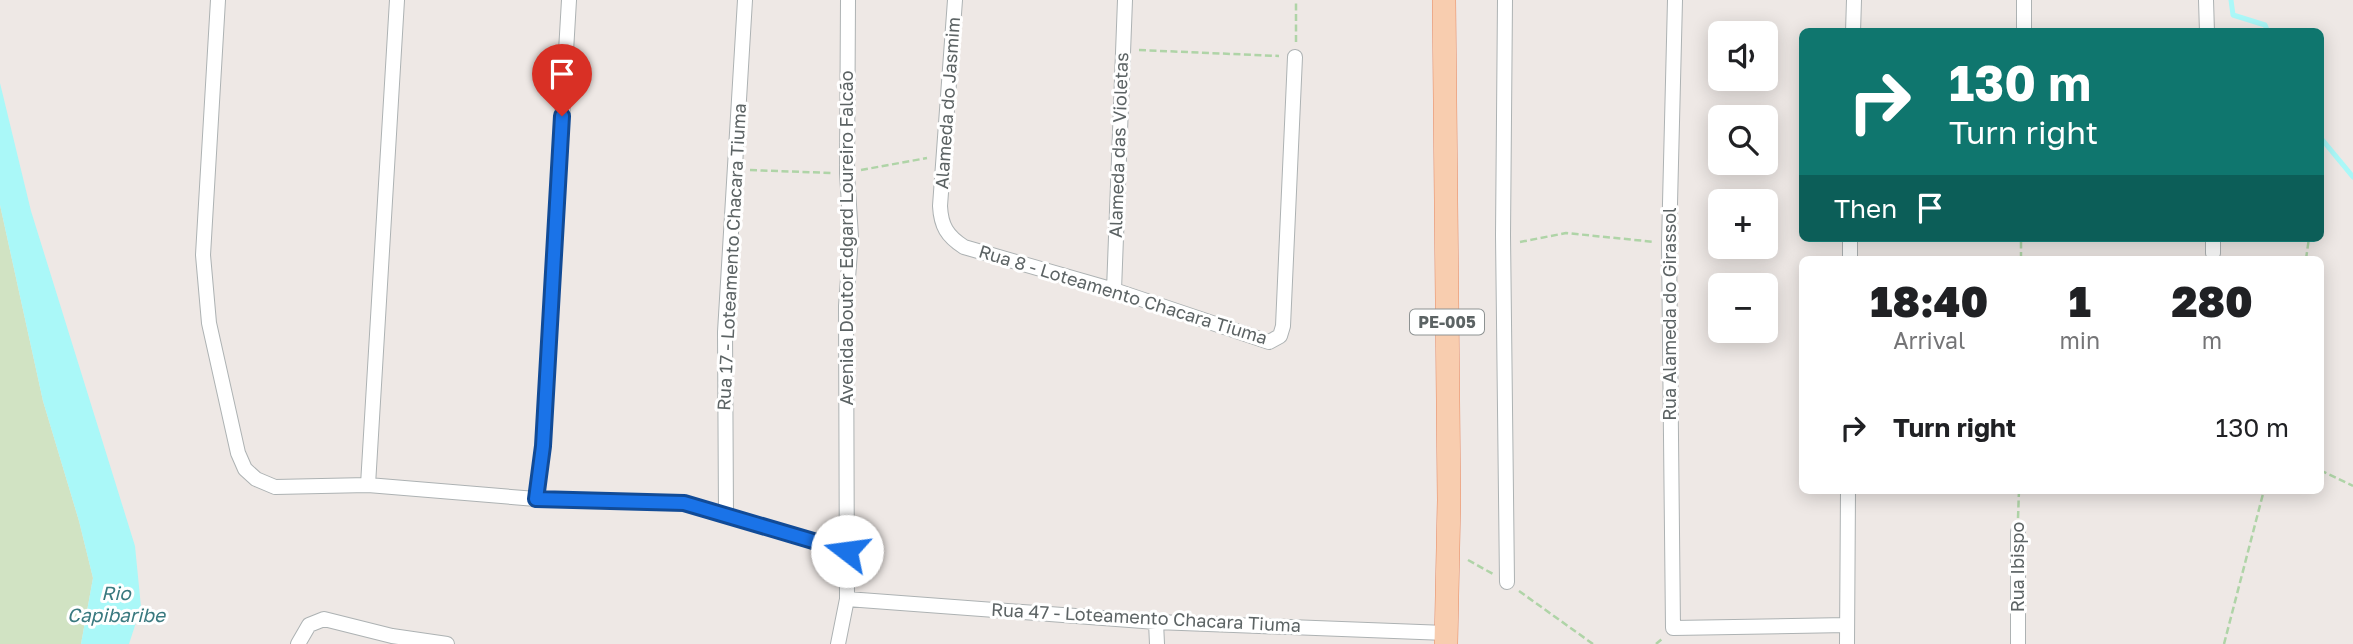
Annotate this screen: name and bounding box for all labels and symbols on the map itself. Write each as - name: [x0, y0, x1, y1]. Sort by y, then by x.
- street label: Alameda do Jasmim: [930, 16, 964, 190]
- pin: [532, 44, 592, 116]
- street label: Alameda das Violetas: [1104, 52, 1132, 238]
- street label: Avenida Doutor Edgard Loureiro Falcão: [835, 71, 857, 406]
- street label: Rua 17 - Loteamento Chacara Tiuma: [712, 103, 750, 411]
- street label: Rua Alameda do Girassol: [1658, 207, 1680, 421]
- street label: Rua 8 - Loteamento Chacara Tiuma: [976, 240, 1270, 349]
- road number: PE-005: [1410, 310, 1484, 334]
- position arrow: [810, 514, 884, 588]
- street label: Rua Ibispo: [2006, 522, 2028, 612]
- water label: Rio Capibaribe: [67, 581, 167, 626]
- street label: Rua 47 - Loteamento Chacara Tiuma: [991, 598, 1302, 636]

